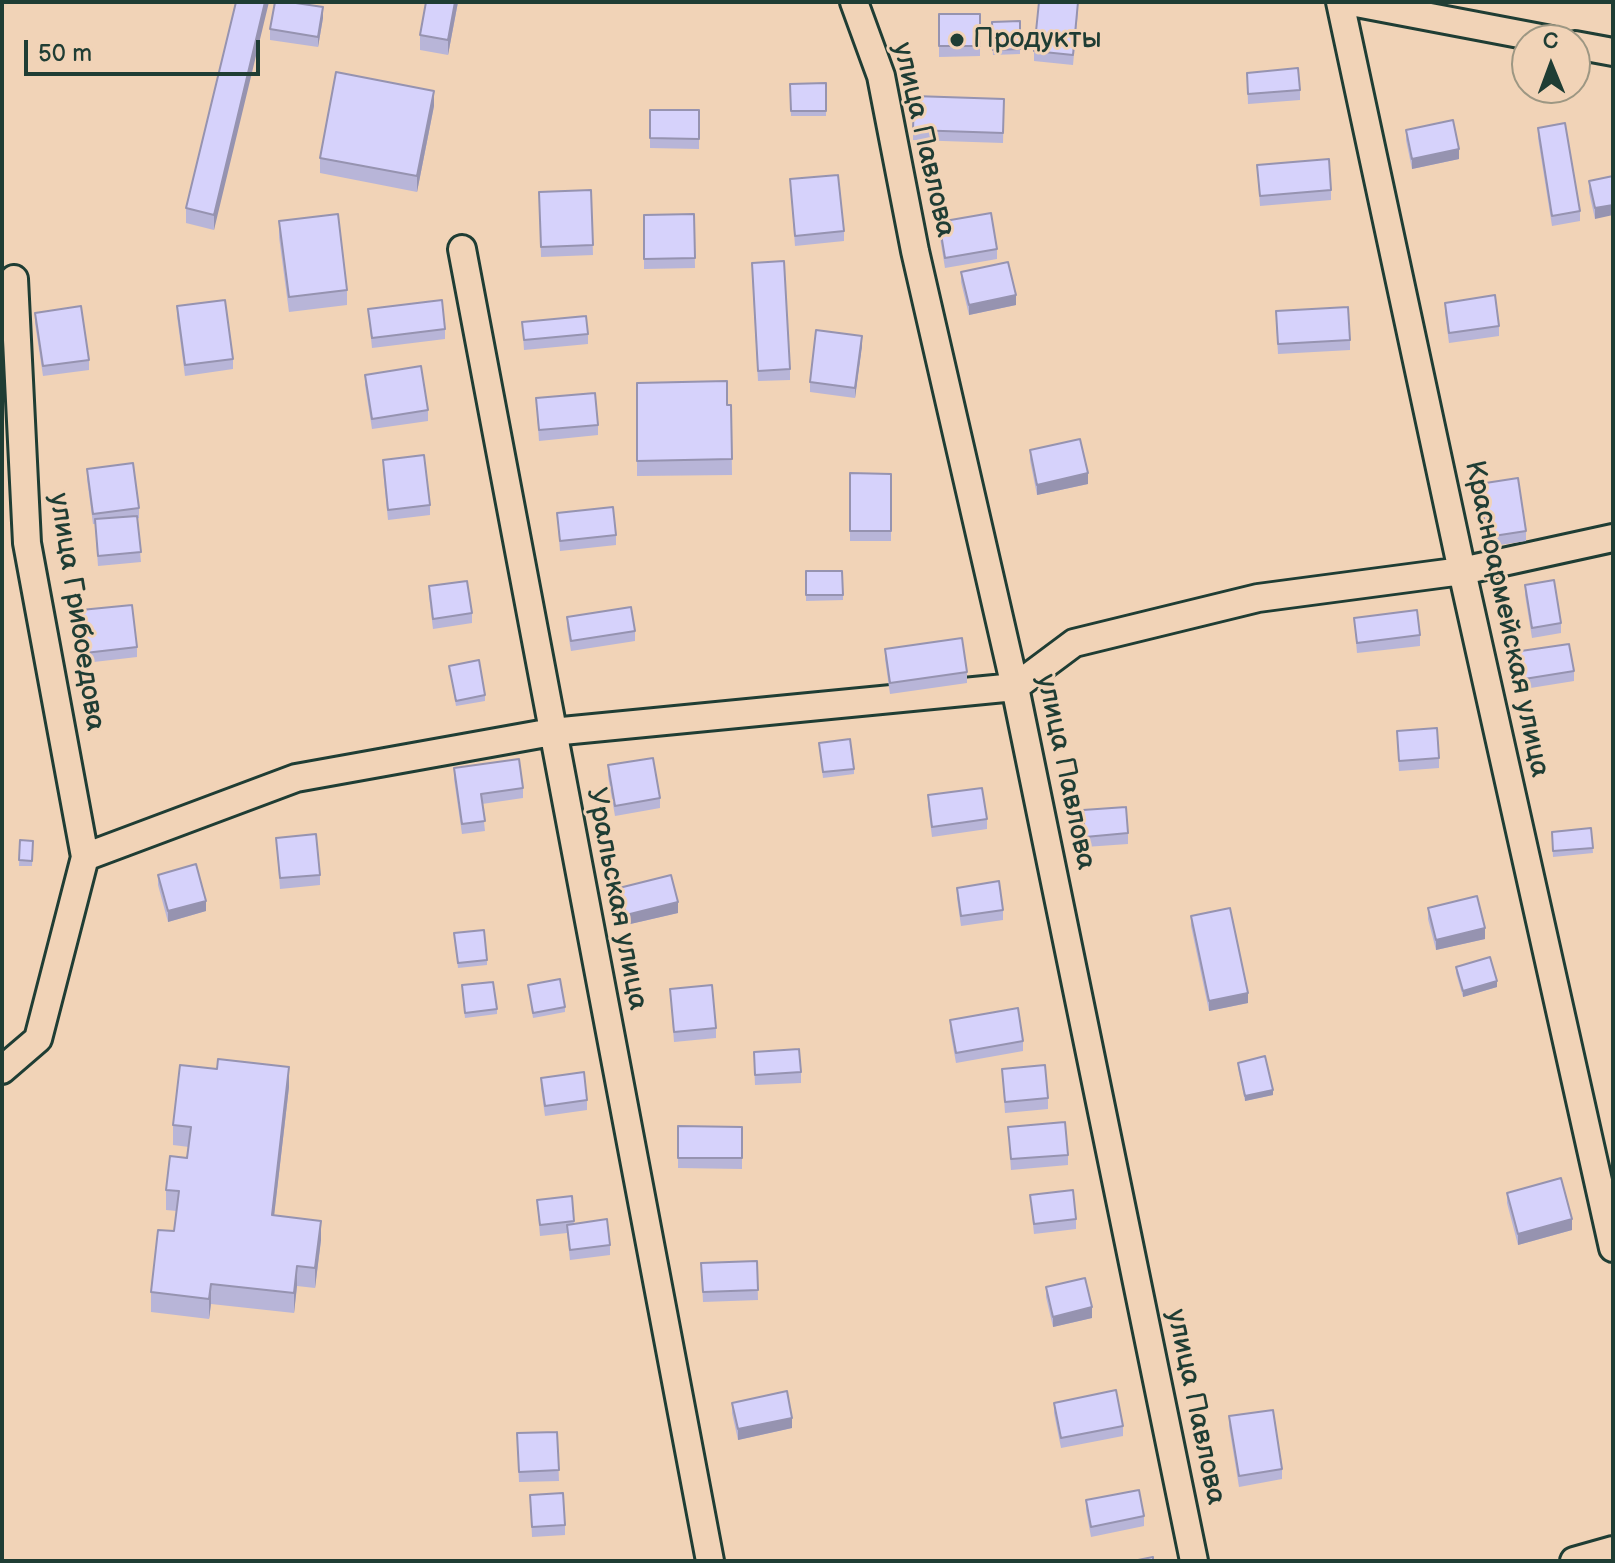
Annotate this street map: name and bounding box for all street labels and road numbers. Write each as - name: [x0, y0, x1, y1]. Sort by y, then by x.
- street label: улица Павлова: [884, 39, 962, 241]
- street label: Красноармейская улица: [1456, 458, 1556, 780]
- street label: улица Грибоедова: [41, 491, 111, 733]
- street label: улица Павлова: [1028, 671, 1102, 873]
- street label: Уральская улица: [578, 785, 654, 1013]
- street label: улица Павлова: [1158, 1306, 1232, 1508]

